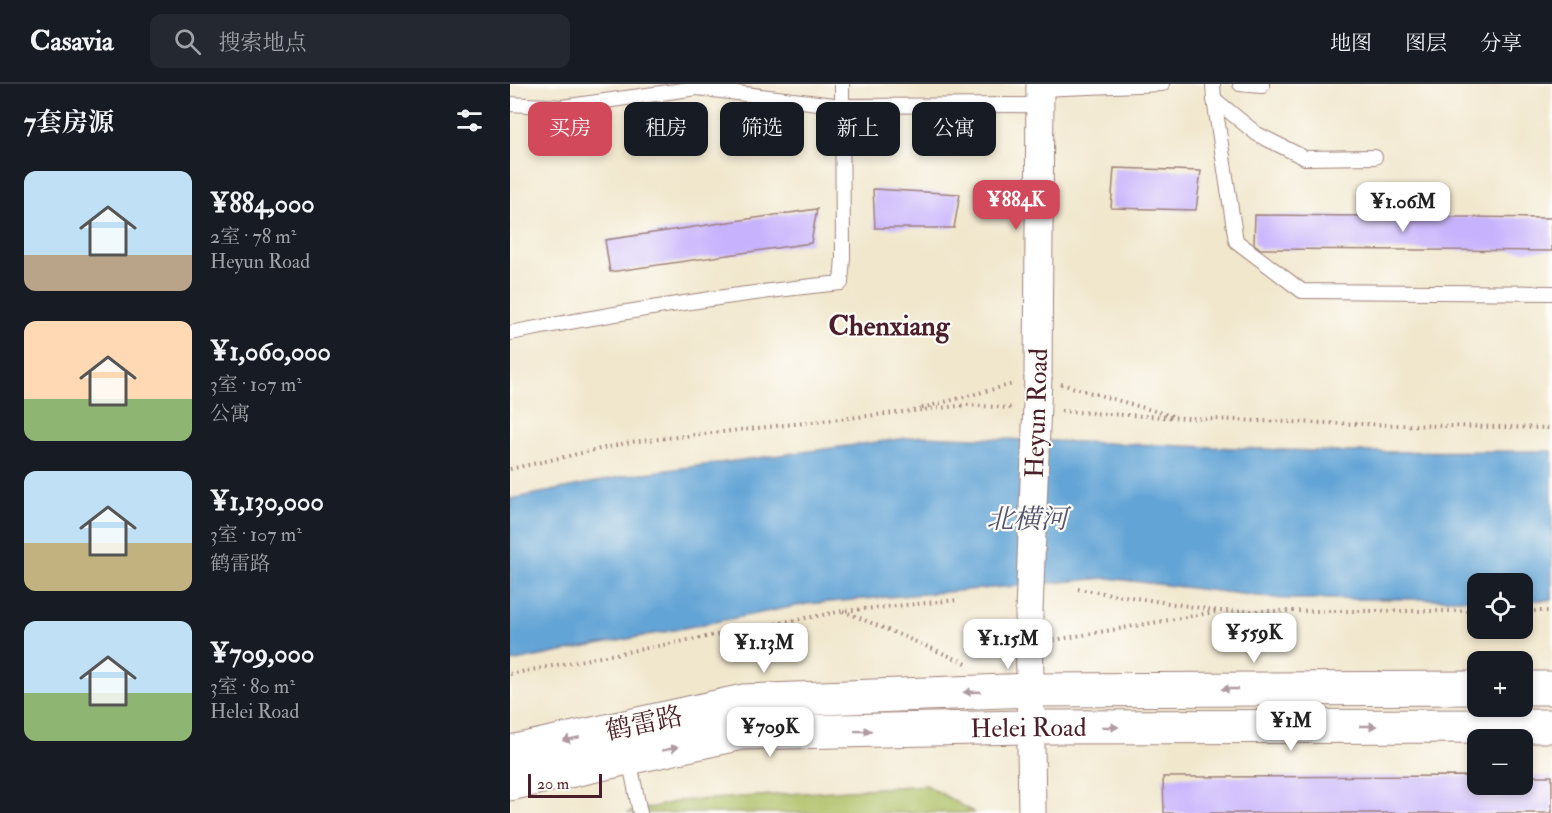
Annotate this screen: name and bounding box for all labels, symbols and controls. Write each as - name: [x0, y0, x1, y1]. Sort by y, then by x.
- search box: [150, 14, 570, 68]
- text: Casavia: [30, 24, 114, 59]
- icon: search: [171, 25, 204, 58]
- text: 搜索地点: [219, 29, 307, 57]
- text: 地图: [1330, 30, 1372, 57]
- text: 图层: [1405, 30, 1447, 57]
- text: 分享: [1480, 30, 1522, 57]
- chip: 买房: [528, 102, 612, 156]
- chip: 租房: [624, 102, 708, 156]
- chip: 筛选: [720, 102, 804, 156]
- chip: 新上: [816, 102, 900, 156]
- chip: 公寓: [912, 102, 996, 156]
- icon: filters: [453, 104, 486, 137]
- text: 7套房源: [24, 107, 114, 139]
- pin: ¥884K: [974, 180, 1058, 231]
- pin: ¥1.06M: [1354, 182, 1452, 233]
- text: ¥884K: [987, 187, 1045, 212]
- text: ¥884,000: [210, 188, 315, 220]
- text: ¥1.06M: [1370, 189, 1436, 214]
- icon: home: [72, 195, 144, 267]
- text: 2室 · 78 m²: [210, 224, 296, 249]
- text: Heyun Road: [210, 249, 310, 274]
- district label: Chenxiang: [829, 309, 951, 344]
- text: ¥1,060,000: [210, 336, 331, 368]
- icon: home: [72, 345, 144, 417]
- street label: Heyun Road: [1019, 347, 1055, 479]
- text: 3室 · 107 m²: [210, 372, 302, 397]
- text: 公寓: [210, 401, 250, 426]
- text: ¥1,130,000: [210, 486, 324, 518]
- icon: home: [72, 495, 144, 567]
- water label: 北横河: [987, 503, 1072, 536]
- text: 3室 · 107 m²: [210, 522, 302, 547]
- text: 鹤雷路: [210, 551, 270, 576]
- map controls: [1467, 573, 1533, 795]
- button: locate: [1467, 573, 1533, 639]
- pin: ¥559K: [1212, 613, 1296, 664]
- pin: ¥1.15M: [959, 619, 1057, 670]
- text: ¥559K: [1226, 620, 1282, 645]
- pin: ¥1.13M: [715, 623, 813, 674]
- text: ¥1.15M: [977, 626, 1039, 651]
- text: ¥1.13M: [734, 630, 794, 655]
- text: ¥709,000: [210, 638, 314, 670]
- icon: home: [72, 645, 144, 717]
- button: +: [1467, 651, 1533, 717]
- text: 3室 · 80 m²: [210, 674, 295, 699]
- one-way arrow: [1221, 684, 1240, 694]
- one-way arrow: [963, 688, 982, 697]
- text: Helei Road: [210, 699, 299, 724]
- street label: 鹤雷路: [603, 700, 686, 748]
- pin: ¥1M: [1262, 701, 1320, 752]
- pin: ¥709K: [728, 707, 812, 758]
- text: ¥1M: [1270, 708, 1312, 733]
- street label: Helei Road: [970, 712, 1087, 745]
- text: ¥709K: [741, 714, 799, 739]
- one-way arrow: [1358, 721, 1377, 731]
- one-way arrow: [1100, 722, 1119, 732]
- one-way arrow: [853, 726, 872, 735]
- button: −: [1467, 729, 1533, 795]
- one-way arrow: [562, 734, 581, 744]
- one-way arrow: [660, 744, 679, 753]
- scale bar: [528, 771, 602, 798]
- text: 20 m: [537, 774, 569, 794]

